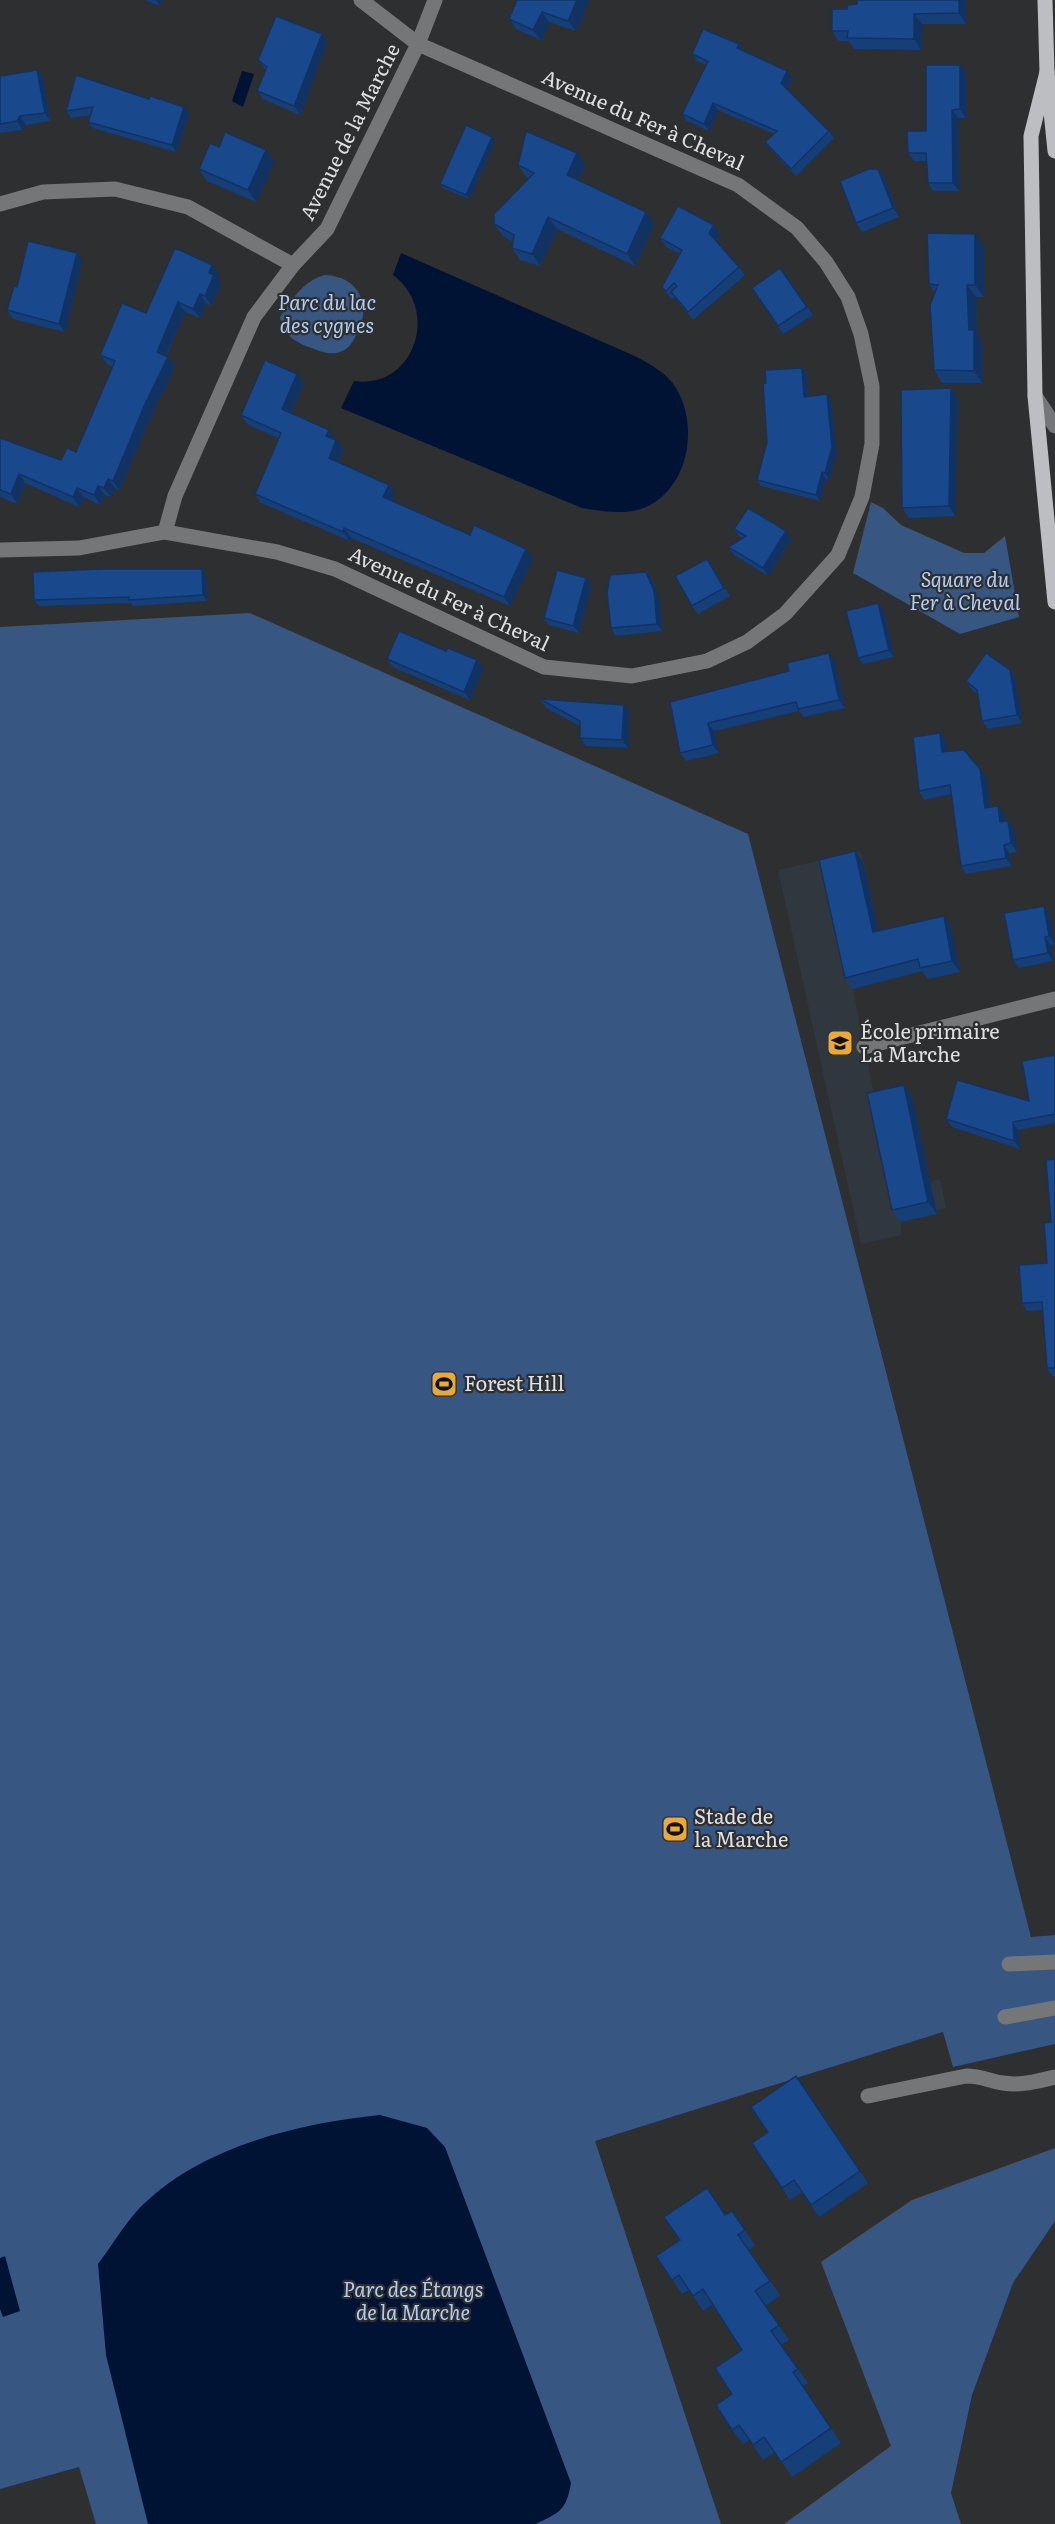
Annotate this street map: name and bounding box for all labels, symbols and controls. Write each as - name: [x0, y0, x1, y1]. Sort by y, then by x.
- street label: Avenue de la Marche: [291, 37, 406, 225]
- street label: Avenue du Fer à Cheval: [538, 60, 750, 176]
- park label: Parc du lac des cygnes: [278, 286, 376, 339]
- street label: Avenue du Fer à Cheval: [344, 537, 556, 657]
- park label: Square du Fer à Cheval: [910, 563, 1021, 616]
- place label: École primaire La Marche: [860, 1015, 1000, 1068]
- school or university icon: École primaire La Marche: [825, 1028, 855, 1058]
- place label: Forest Hill: [464, 1367, 564, 1397]
- sports icon: Forest Hill: [429, 1369, 459, 1399]
- place label: Stade de la Marche: [694, 1800, 788, 1853]
- sports icon: Stade de la Marche: [660, 1814, 690, 1844]
- park label: Parc des Étangs de la Marche: [343, 2273, 483, 2326]

